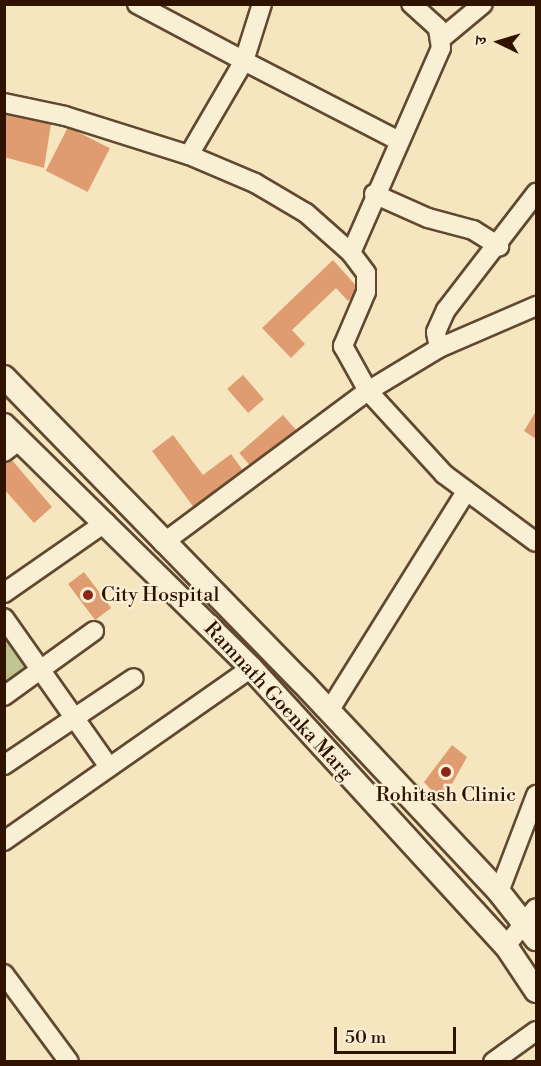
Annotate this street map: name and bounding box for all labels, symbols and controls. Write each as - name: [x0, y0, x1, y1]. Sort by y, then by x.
- north arrow: [469, 12, 529, 72]
- text: उ: [471, 35, 491, 45]
- place label: City Hospital: [101, 583, 219, 607]
- marker: City Hospital: [79, 586, 97, 604]
- street label: Ramnath Goenka Marg: [199, 617, 357, 785]
- marker: Rohitash Clinic: [437, 763, 455, 781]
- place label: Rohitash Clinic: [376, 783, 516, 807]
- scale bar: [337, 1015, 458, 1053]
- text: 50 m: [345, 1026, 386, 1049]

